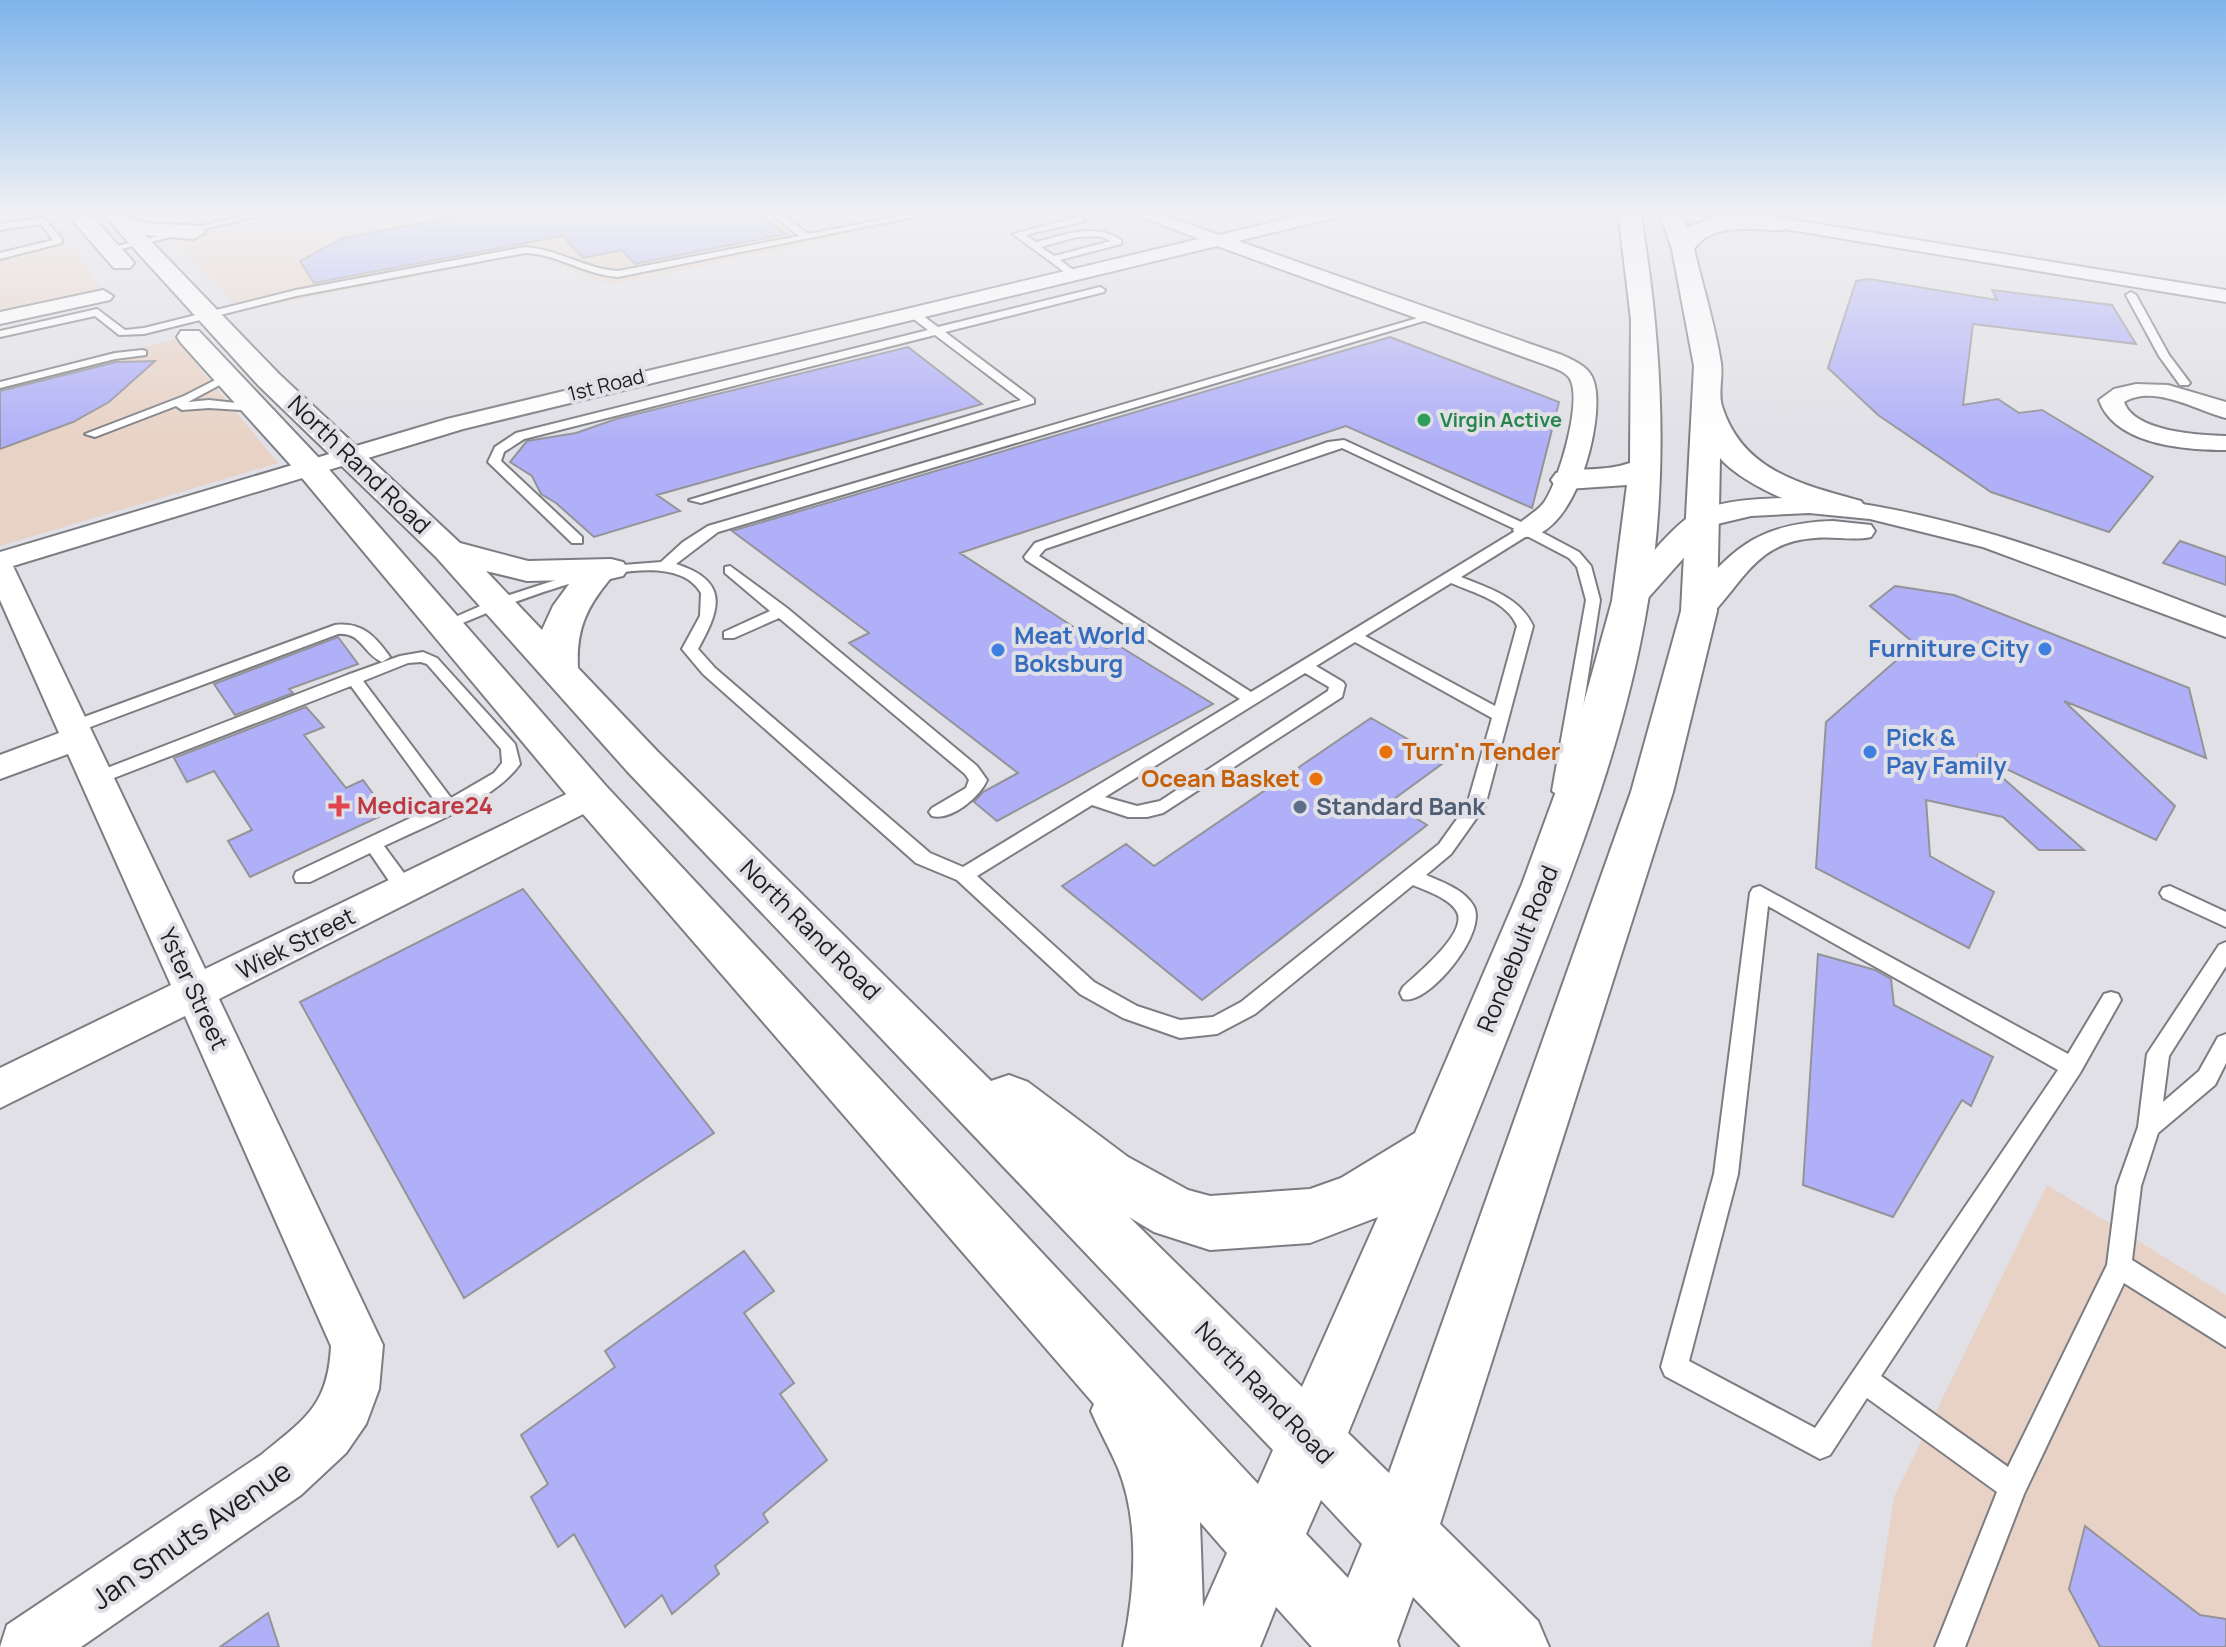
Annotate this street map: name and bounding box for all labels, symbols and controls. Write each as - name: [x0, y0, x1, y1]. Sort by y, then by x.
- street label: 1st Road: [565, 362, 647, 407]
- street label: North Rand Road: [282, 387, 439, 541]
- place label: Virgin Active: [1440, 406, 1562, 433]
- marker: Virgin Active: [1415, 411, 1433, 429]
- place label: Meat World Boksburg: [1014, 618, 1146, 679]
- place label: Furniture City: [1868, 631, 2030, 664]
- marker: Furniture City: [2036, 640, 2054, 658]
- marker: Meat World Boksburg: [989, 641, 1007, 659]
- place label: Pick & Pay Family: [1886, 720, 2007, 781]
- place label: Turn'n Tender: [1402, 734, 1560, 767]
- marker: Turn'n Tender: [1377, 743, 1395, 761]
- marker: Pick & Pay Family: [1861, 743, 1879, 761]
- place label: Ocean Basket: [1141, 761, 1300, 794]
- marker: Ocean Basket: [1307, 770, 1325, 788]
- place label: Medicare24: [357, 788, 493, 821]
- place label: Standard Bank: [1316, 789, 1486, 822]
- marker: Medicare24: [328, 795, 350, 817]
- marker: Standard Bank: [1291, 798, 1309, 816]
- street label: North Rand Road: [733, 851, 889, 1007]
- street label: Rondebult Road: [1468, 860, 1565, 1037]
- street label: Wiek Street: [230, 899, 360, 987]
- street label: Yster Street: [152, 922, 237, 1055]
- street label: North Rand Road: [1188, 1313, 1342, 1470]
- street label: Jan Smuts Avenue: [83, 1451, 298, 1617]

